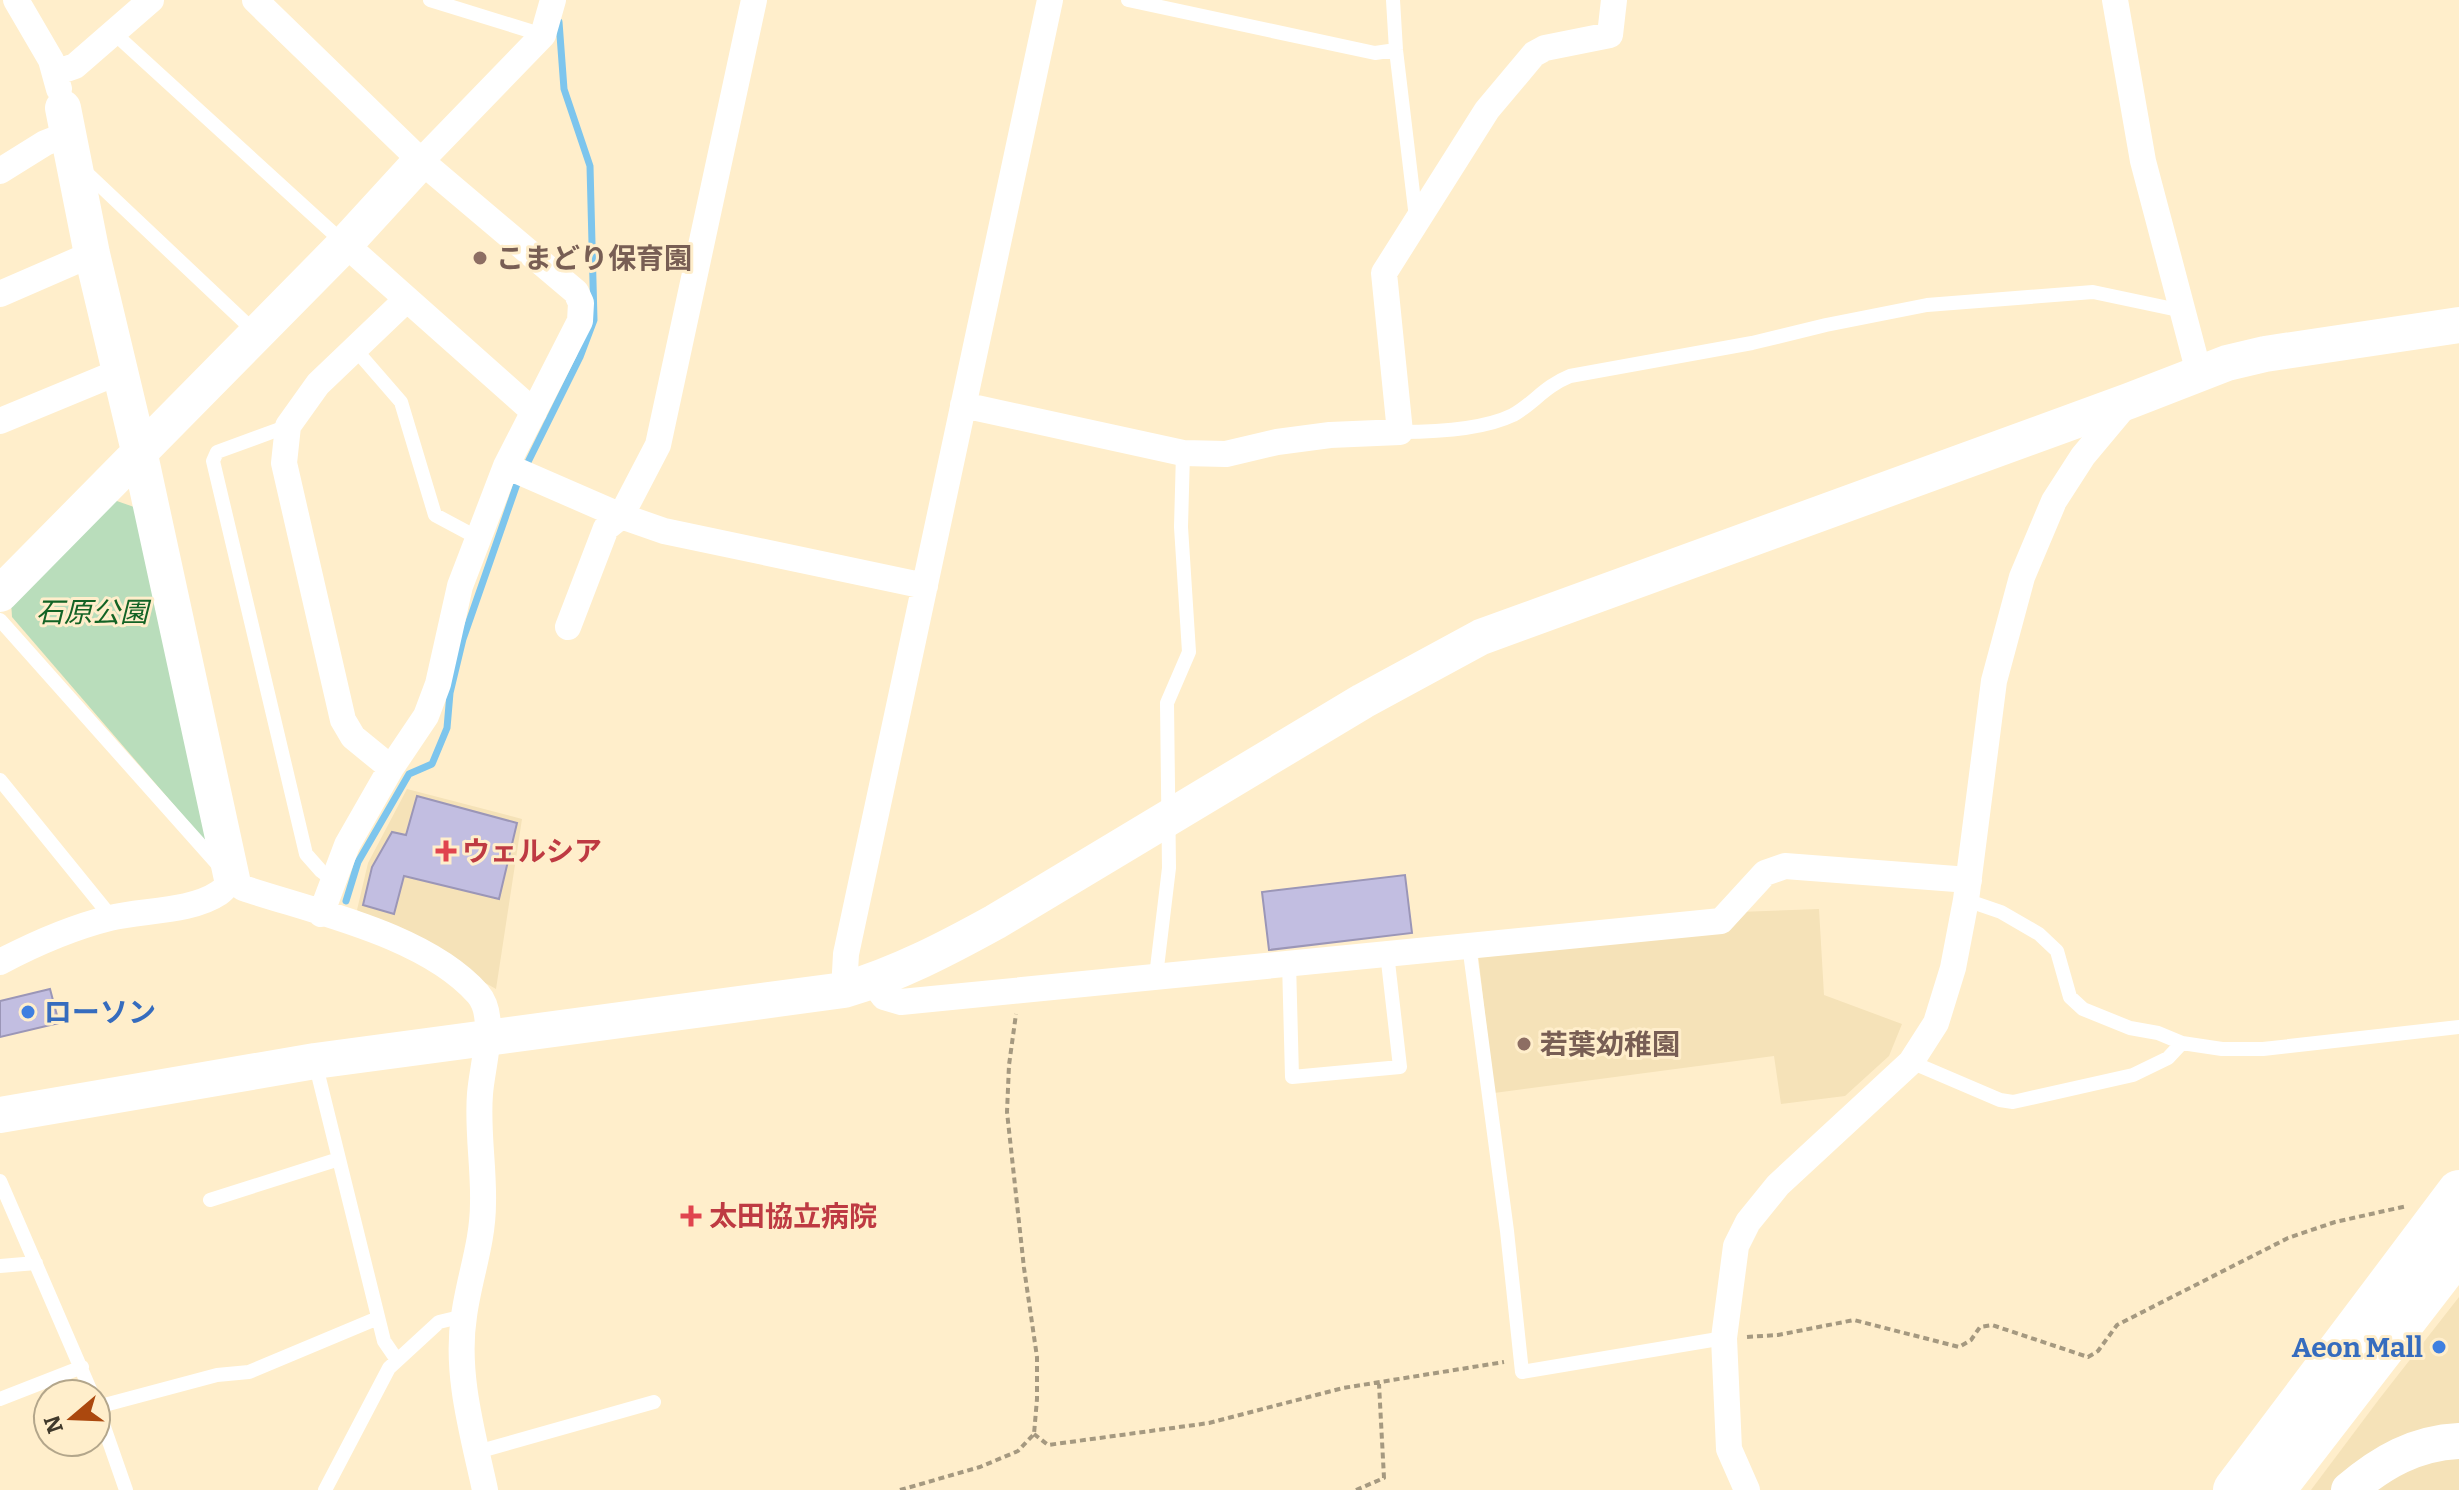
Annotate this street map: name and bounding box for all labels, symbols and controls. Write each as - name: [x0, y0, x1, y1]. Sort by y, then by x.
- place label: こまどり保育園: [496, 242, 692, 275]
- marker: こまどり保育園: [471, 249, 489, 267]
- park label: 石原公園: [36, 596, 152, 629]
- place label: ウェルシア: [462, 835, 602, 868]
- marker: ウェルシア: [437, 842, 455, 860]
- place label: ローソン: [44, 996, 156, 1029]
- marker: ローソン: [19, 1003, 37, 1021]
- place label: 若葉幼稚園: [1540, 1028, 1680, 1061]
- marker: 若葉幼稚園: [1515, 1035, 1533, 1053]
- place label: 太田協立病院: [709, 1200, 877, 1233]
- marker: 太田協立病院: [680, 1205, 702, 1227]
- place label: Aeon Mall: [2292, 1331, 2423, 1364]
- marker: Aeon Mall: [2430, 1338, 2448, 1356]
- north arrow: [32, 1378, 112, 1458]
- text: N: [38, 1412, 69, 1437]

